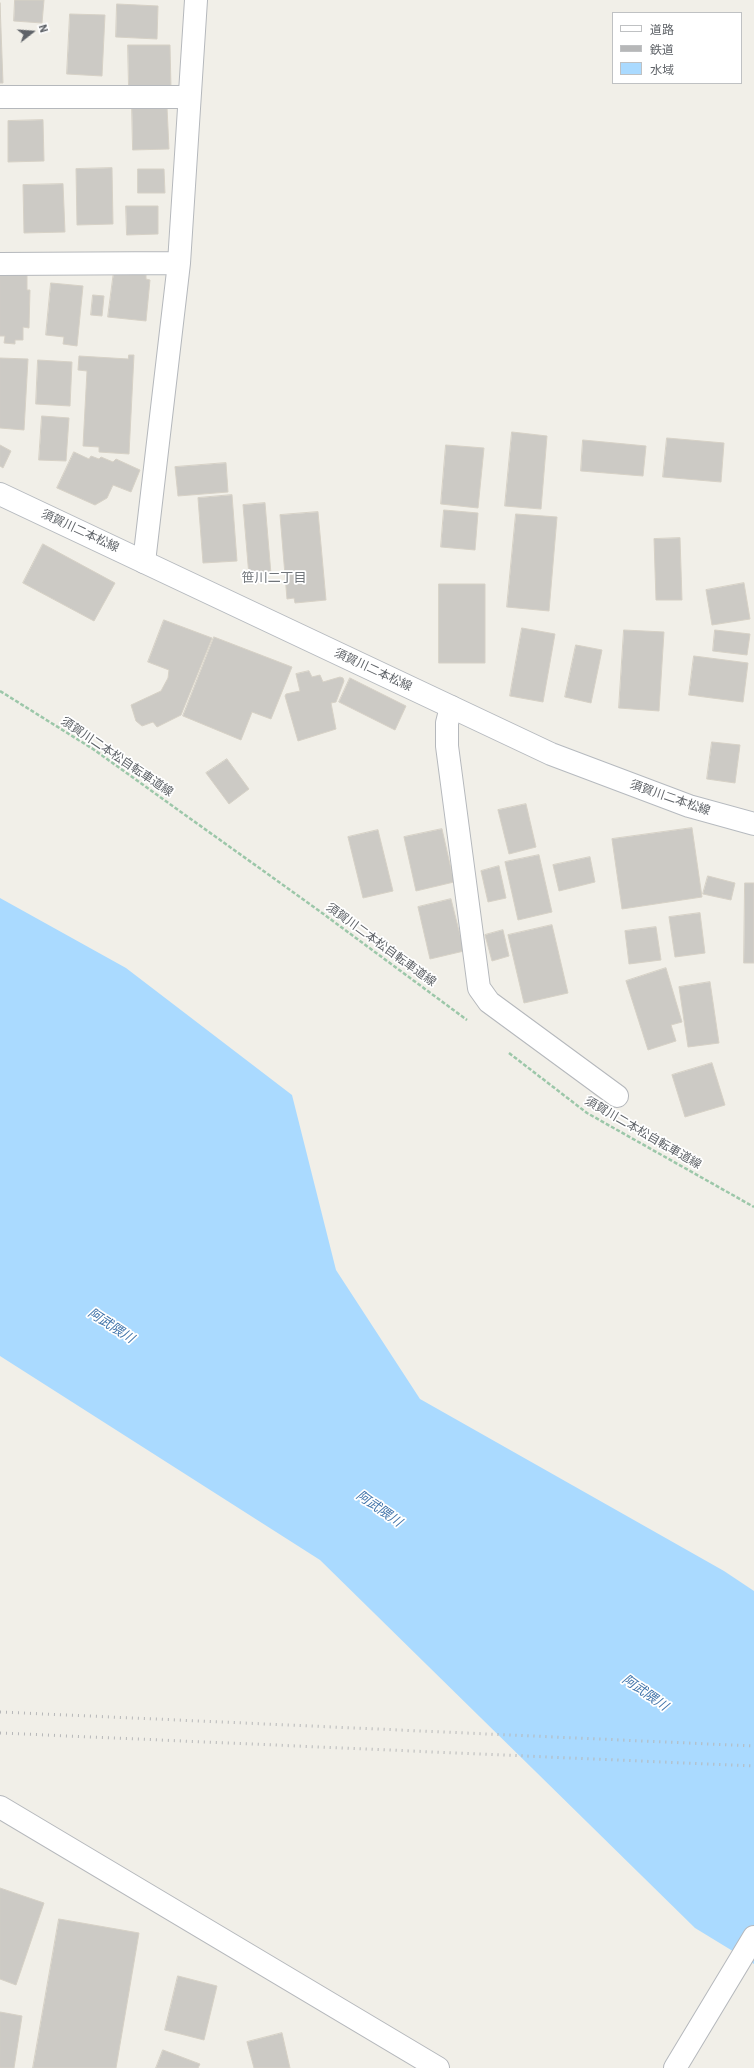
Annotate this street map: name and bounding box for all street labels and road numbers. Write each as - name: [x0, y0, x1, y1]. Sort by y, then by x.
- street label: 須賀川二本松線: [39, 507, 121, 555]
- street label: 須賀川二本松線: [332, 646, 414, 694]
- street label: 須賀川二本松自転車道線: [58, 714, 176, 800]
- street label: 須賀川二本松線: [628, 778, 712, 818]
- street label: 須賀川二本松自転車道線: [323, 900, 439, 990]
- street label: 須賀川二本松自転車道線: [582, 1094, 704, 1172]

